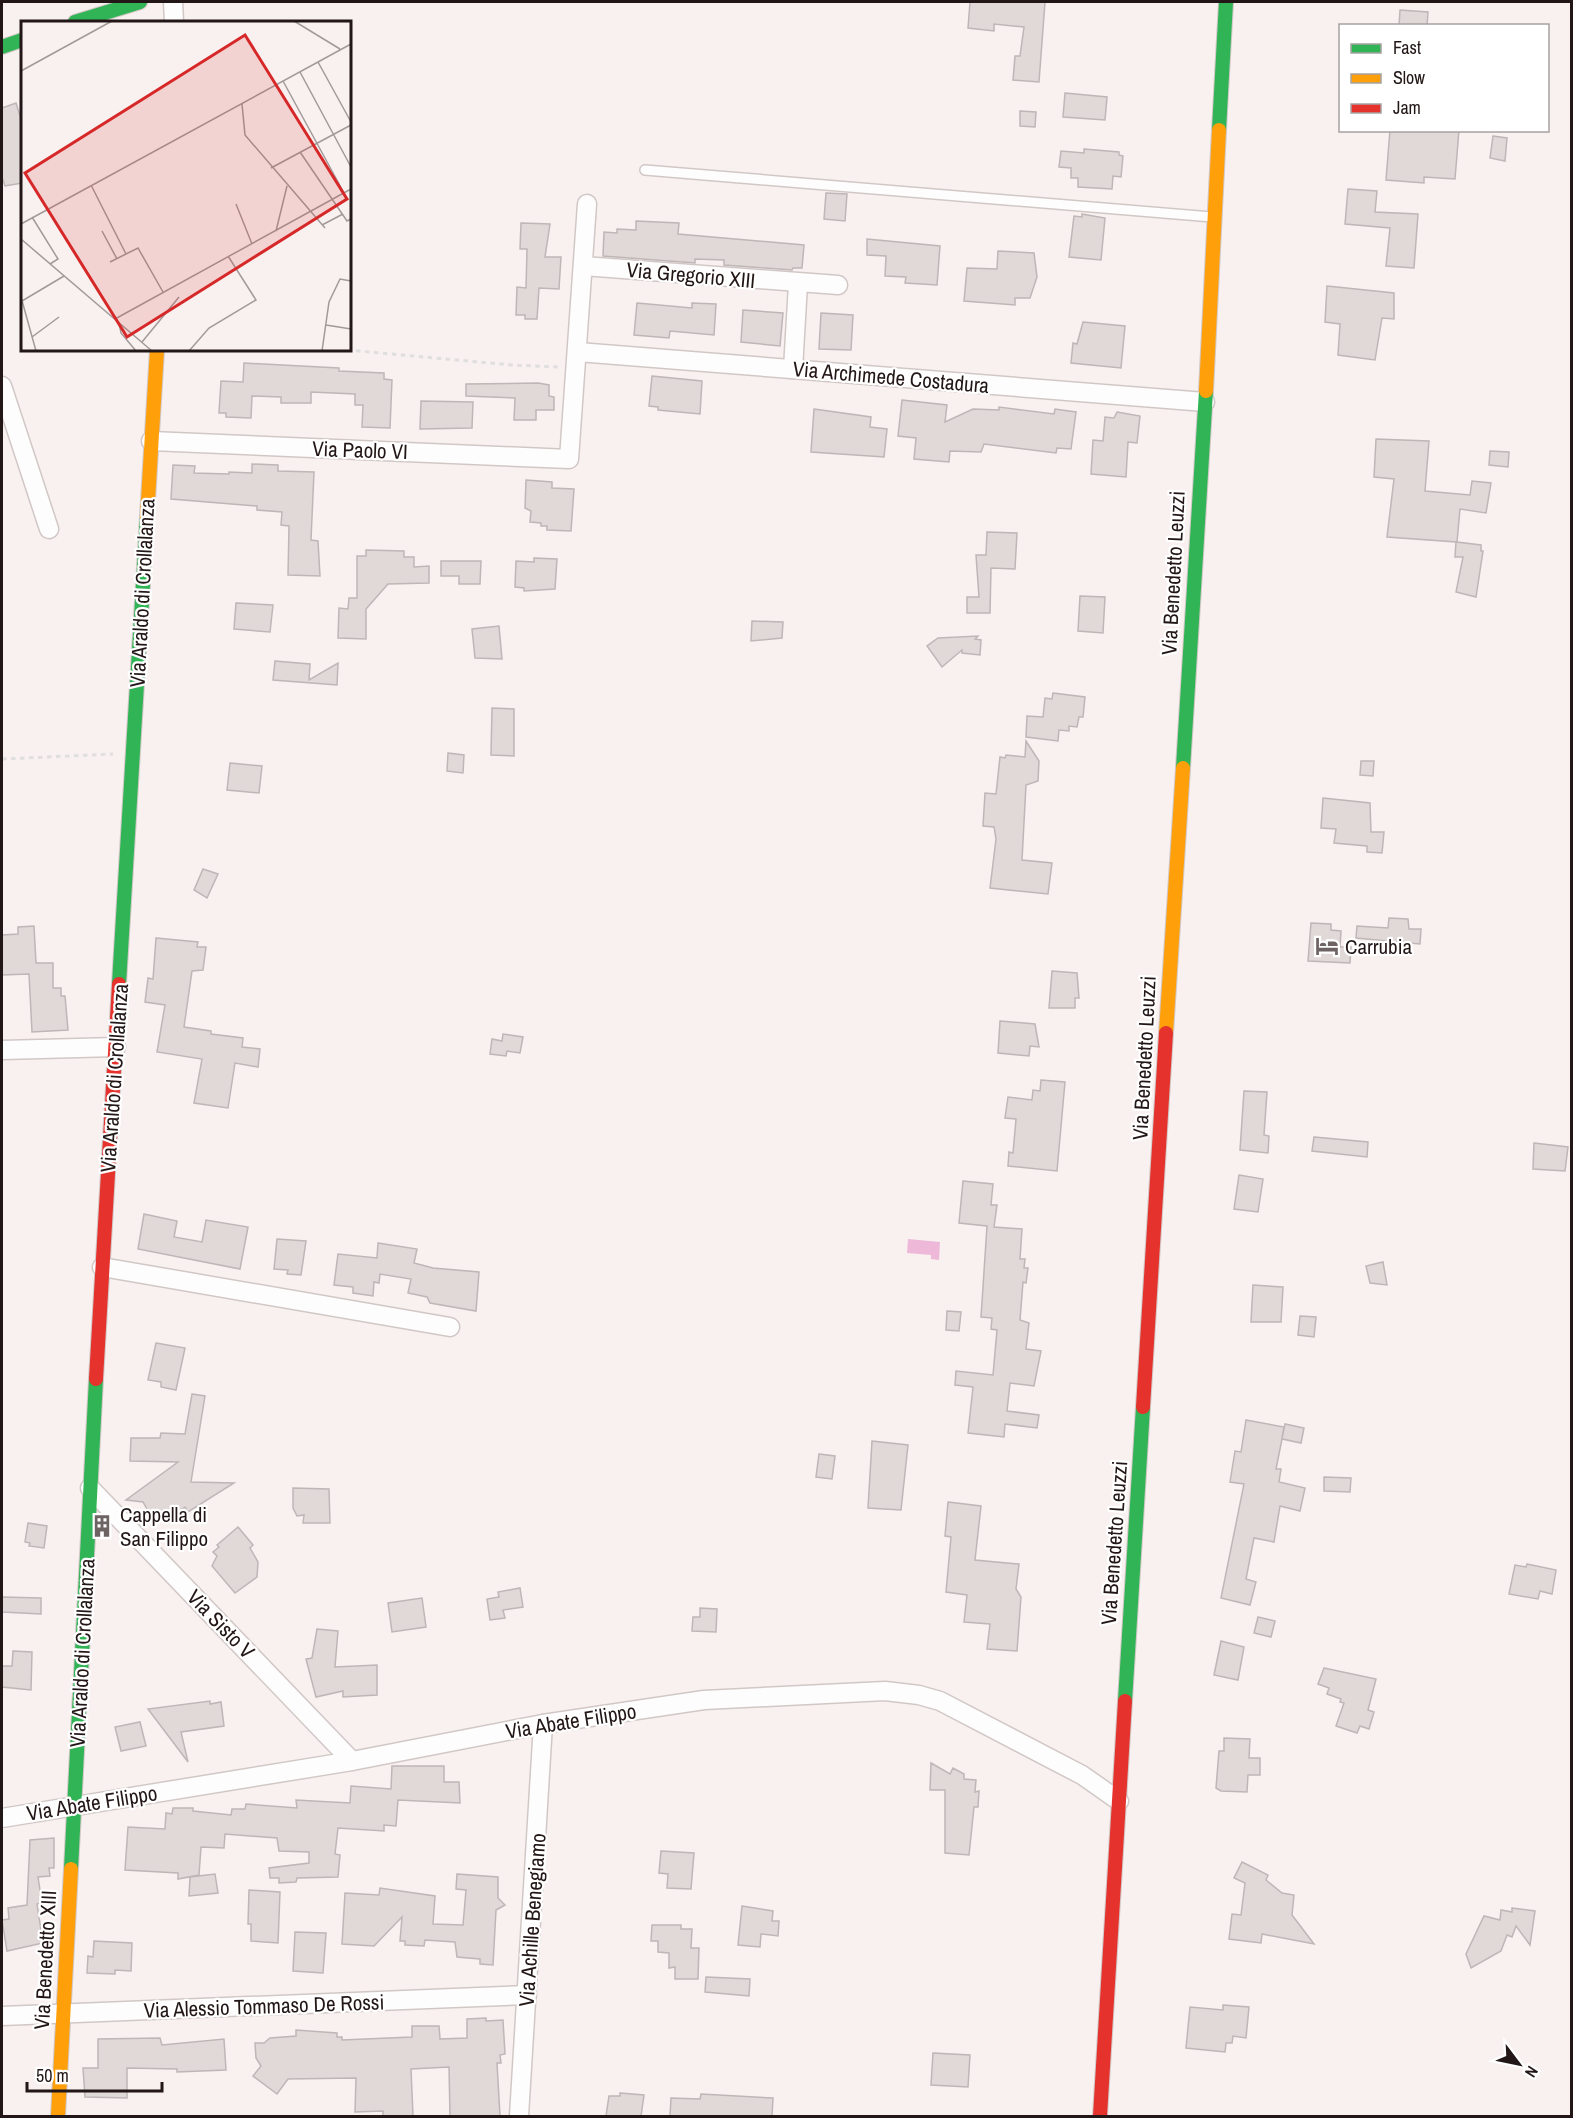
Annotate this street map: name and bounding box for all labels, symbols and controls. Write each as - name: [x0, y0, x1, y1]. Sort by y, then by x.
- inset map: [21, 21, 351, 351]
- legend: [1339, 24, 1549, 132]
- text: Fast: [1393, 35, 1421, 60]
- text: Slow: [1393, 65, 1425, 90]
- text: Jam: [1393, 95, 1421, 120]
- street label: Via Gregorio XIII: [626, 255, 756, 295]
- street label: Via Archimede Costadura: [792, 354, 991, 400]
- street label: Via Paolo VI: [312, 434, 408, 466]
- street label: Via Benedetto Leuzzi: [1154, 490, 1192, 656]
- street label: Via Araldo di Crollalanza: [123, 497, 161, 688]
- place label: Carrubia: [1345, 932, 1412, 961]
- hotel icon: Carrubia: [1314, 933, 1340, 959]
- street label: Via Benedetto Leuzzi: [1125, 975, 1163, 1141]
- street label: Via Araldo di Crollalanza: [93, 982, 135, 1173]
- street label: Via Benedetto Leuzzi: [1094, 1460, 1134, 1626]
- place label: Cappella di San Filippo: [120, 1500, 208, 1553]
- building icon: Cappella di San Filippo: [89, 1513, 115, 1539]
- street label: Via Araldo di Crollalanza: [63, 1557, 101, 1748]
- street label: Via Sisto V: [181, 1583, 262, 1665]
- street label: Via Abate Filippo: [504, 1696, 638, 1746]
- street label: Via Abate Filippo: [25, 1778, 159, 1828]
- street label: Via Achille Benegiamo: [511, 1832, 553, 2008]
- street label: Via Benedetto XIII: [27, 1890, 63, 2030]
- street label: Via Alessio Tommaso De Rossi: [143, 1987, 385, 2025]
- north arrow: [1489, 2034, 1549, 2094]
- scale bar: [27, 2055, 162, 2093]
- text: N: [1520, 2062, 1544, 2082]
- text: 50 m: [36, 2063, 69, 2088]

